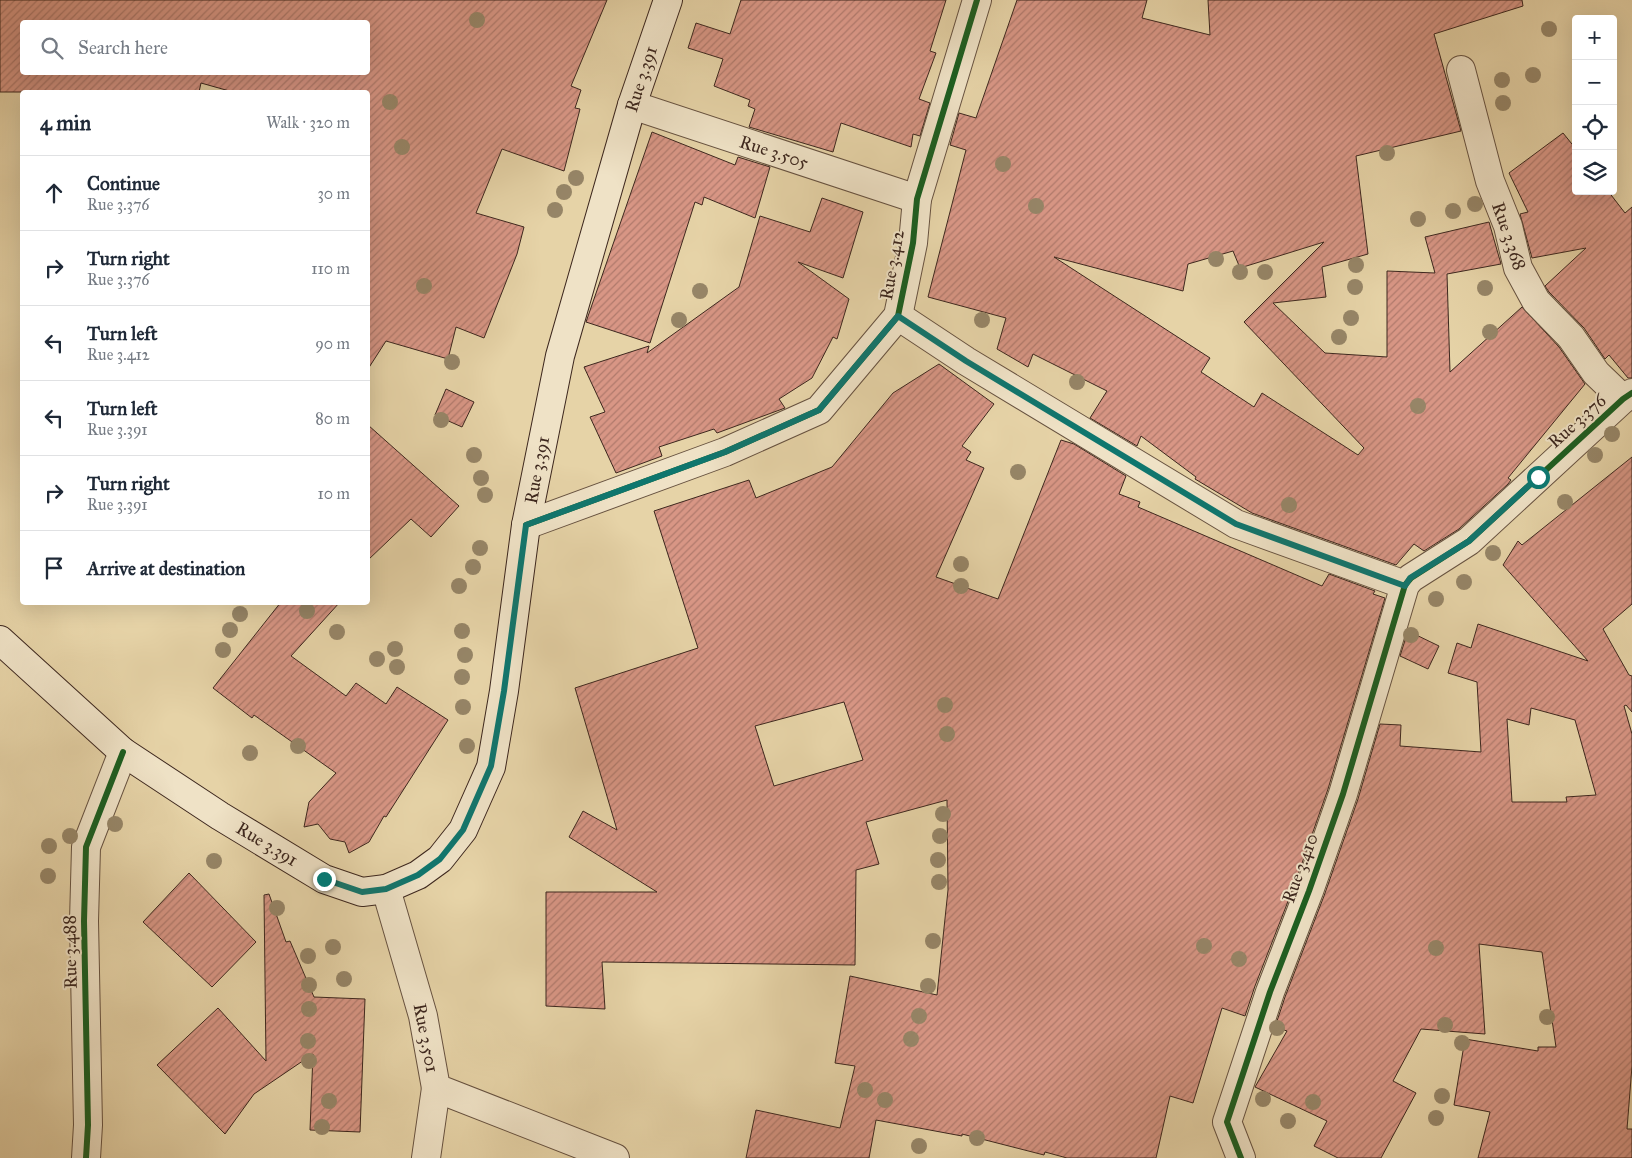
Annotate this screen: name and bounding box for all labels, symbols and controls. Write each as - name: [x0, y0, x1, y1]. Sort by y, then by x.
- map controls: [1572, 15, 1617, 195]
- button: +: [1572, 15, 1617, 60]
- search box: [20, 20, 370, 75]
- icon: search: [38, 34, 66, 62]
- text: Search here: [78, 36, 168, 59]
- street label: Rue 3.391: [620, 43, 662, 115]
- button: −: [1572, 60, 1617, 105]
- button: locate: [1572, 105, 1617, 150]
- text: 4 min: [40, 110, 91, 136]
- text: Walk · 320 m: [266, 113, 350, 132]
- street label: Rue 3.505: [737, 131, 812, 174]
- button: layers: [1572, 150, 1617, 195]
- text: Continue: [87, 172, 160, 195]
- icon: ahead: [40, 179, 68, 207]
- text: 30 m: [317, 184, 350, 203]
- text: Rue 3.376: [87, 195, 150, 214]
- street label: Rue 3.368: [1487, 199, 1531, 273]
- street label: Rue 3.412: [875, 228, 909, 302]
- text: Turn right: [87, 247, 170, 270]
- icon: right: [40, 254, 68, 282]
- text: 110 m: [311, 259, 350, 278]
- text: Rue 3.376: [87, 270, 150, 289]
- text: Turn left: [87, 322, 157, 345]
- icon: left: [40, 329, 68, 357]
- text: 90 m: [315, 334, 350, 353]
- text: Rue 3.412: [87, 345, 150, 364]
- street label: Rue 3.376: [1543, 389, 1611, 453]
- text: Turn left: [87, 397, 157, 420]
- icon: left: [40, 404, 68, 432]
- text: 80 m: [315, 409, 350, 428]
- text: Rue 3.391: [87, 420, 148, 439]
- street label: Rue 3.391: [520, 434, 554, 506]
- route start: [1527, 466, 1550, 489]
- text: Turn right: [87, 472, 170, 495]
- icon: right: [40, 479, 68, 507]
- text: 10 m: [318, 484, 350, 503]
- text: Rue 3.391: [87, 495, 148, 514]
- icon: arrive: [40, 554, 68, 582]
- text: Arrive at destination: [87, 557, 245, 580]
- street label: Rue 3.391: [232, 817, 302, 871]
- street label: Rue 3.410: [1277, 830, 1323, 906]
- route end: [313, 868, 336, 891]
- street label: Rue 3.488: [58, 915, 82, 989]
- street label: Rue 3.501: [409, 1002, 443, 1074]

